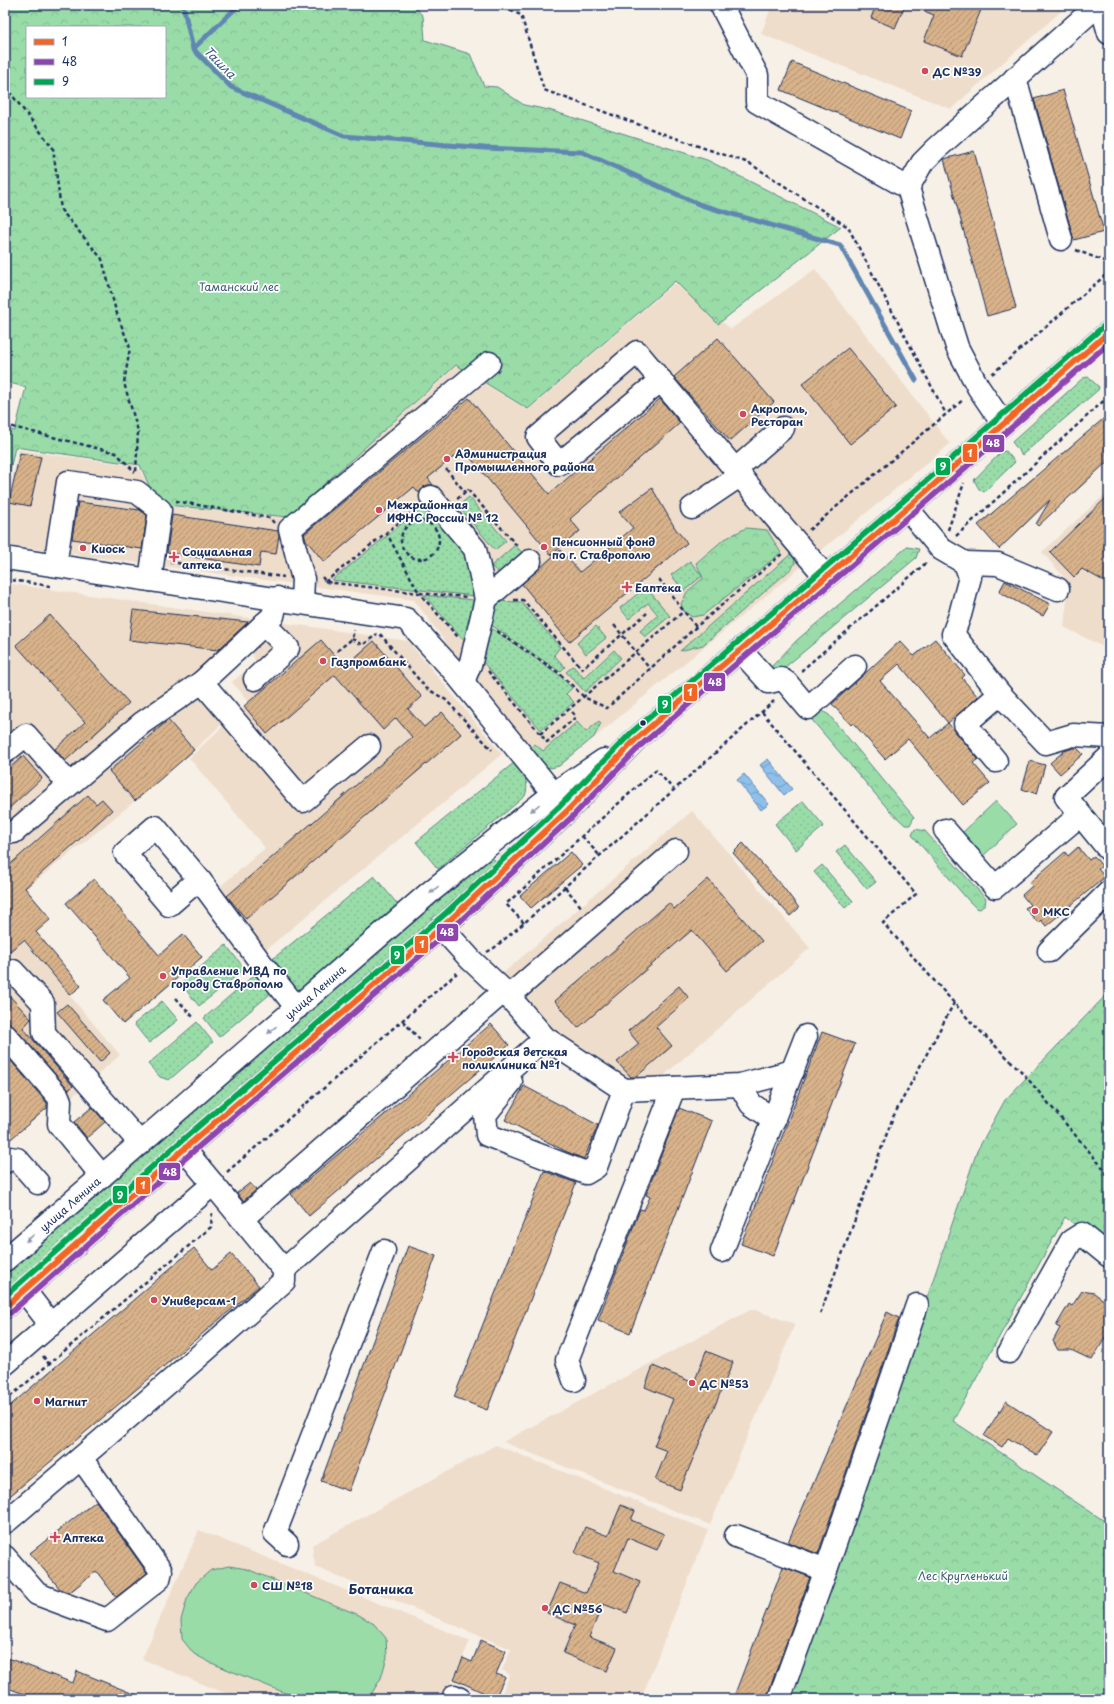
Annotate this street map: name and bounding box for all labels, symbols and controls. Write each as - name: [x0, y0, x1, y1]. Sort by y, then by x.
- legend: [26, 26, 166, 98]
- text: 1: [62, 32, 67, 50]
- water label: Ташла: [200, 42, 240, 82]
- text: 48: [62, 52, 77, 70]
- place label: ДС №39: [932, 63, 982, 80]
- marker: ДС №39: [920, 66, 930, 76]
- text: 9: [62, 72, 69, 90]
- park label: Таманский лес: [199, 278, 279, 295]
- place label: Акрополь, Ресторан: [750, 400, 808, 430]
- marker: Акрополь, Ресторан: [738, 409, 748, 419]
- line badge: 48: [982, 434, 1005, 453]
- text: 48: [986, 434, 1000, 451]
- line badge: 1: [962, 443, 978, 463]
- text: 1: [967, 444, 973, 461]
- place label: Администрация Промышленного района: [455, 445, 595, 475]
- marker: Администрация Промышленного района: [442, 454, 452, 464]
- line badge: 9: [935, 457, 951, 476]
- text: 9: [940, 457, 947, 474]
- place label: Межрайонная ИФНС России № 12: [387, 496, 499, 526]
- marker: Межрайонная ИФНС России № 12: [374, 505, 384, 515]
- place label: Пенсионный фонд по г. Ставрополю: [552, 533, 656, 563]
- place label: Киоск: [91, 540, 126, 557]
- marker: Пенсионный фонд по г. Ставрополю: [539, 542, 549, 552]
- marker: Киоск: [78, 543, 88, 553]
- place label: Социальная аптека: [182, 543, 252, 573]
- marker: Социальная аптека: [169, 552, 179, 562]
- place label: Еаптека: [635, 579, 682, 596]
- marker: Еаптека: [622, 582, 632, 592]
- place label: Газпромбанк: [331, 653, 407, 670]
- marker: Газпромбанк: [318, 656, 328, 666]
- line badge: 48: [703, 672, 726, 692]
- text: 48: [708, 673, 722, 690]
- line badge: 1: [683, 683, 698, 702]
- text: 1: [687, 683, 693, 700]
- line badge: 9: [657, 695, 672, 714]
- text: 9: [662, 695, 669, 712]
- unlabelled marker: [638, 718, 648, 728]
- one-way arrow: [529, 804, 540, 813]
- one-way arrow: [428, 885, 439, 894]
- place label: МКС: [1043, 903, 1070, 920]
- marker: МКС: [1030, 906, 1040, 916]
- line badge: 48: [436, 923, 459, 942]
- text: 48: [440, 923, 454, 940]
- line badge: 1: [414, 935, 429, 954]
- text: 1: [419, 935, 425, 952]
- line badge: 9: [390, 945, 405, 965]
- text: 9: [394, 946, 401, 963]
- street label: улица Ленина: [281, 960, 349, 1023]
- place label: Управление МВД по городу Ставрополю: [171, 962, 287, 992]
- marker: Управление МВД по городу Ставрополю: [158, 971, 168, 981]
- one-way arrow: [266, 1025, 277, 1034]
- place label: Городская детская поликлиника №1: [462, 1043, 568, 1073]
- marker: Городская детская поликлиника №1: [447, 1051, 459, 1063]
- line badge: 48: [158, 1162, 181, 1181]
- text: 48: [163, 1163, 177, 1180]
- street label: улица Ленина: [36, 1172, 104, 1235]
- line badge: 1: [135, 1176, 151, 1195]
- text: 1: [140, 1176, 146, 1193]
- line badge: 9: [112, 1185, 128, 1204]
- text: 9: [117, 1186, 124, 1203]
- one-way arrow: [25, 1234, 35, 1243]
- place label: Универсам-1: [161, 1292, 236, 1309]
- marker: Универсам-1: [149, 1295, 159, 1305]
- place label: ДС №53: [699, 1375, 749, 1392]
- marker: ДС №53: [687, 1378, 697, 1388]
- place label: Магнит: [45, 1393, 87, 1410]
- marker: Магнит: [32, 1396, 42, 1406]
- place label: Аптека: [63, 1529, 105, 1546]
- marker: Аптека: [50, 1532, 60, 1542]
- park label: Лес Кругленький: [918, 1567, 1008, 1584]
- place label: СШ №18: [262, 1577, 313, 1594]
- district label: Ботаника: [348, 1579, 414, 1598]
- marker: СШ №18: [249, 1580, 259, 1590]
- place label: ДС №56: [552, 1600, 603, 1617]
- marker: ДС №56: [540, 1603, 550, 1613]

